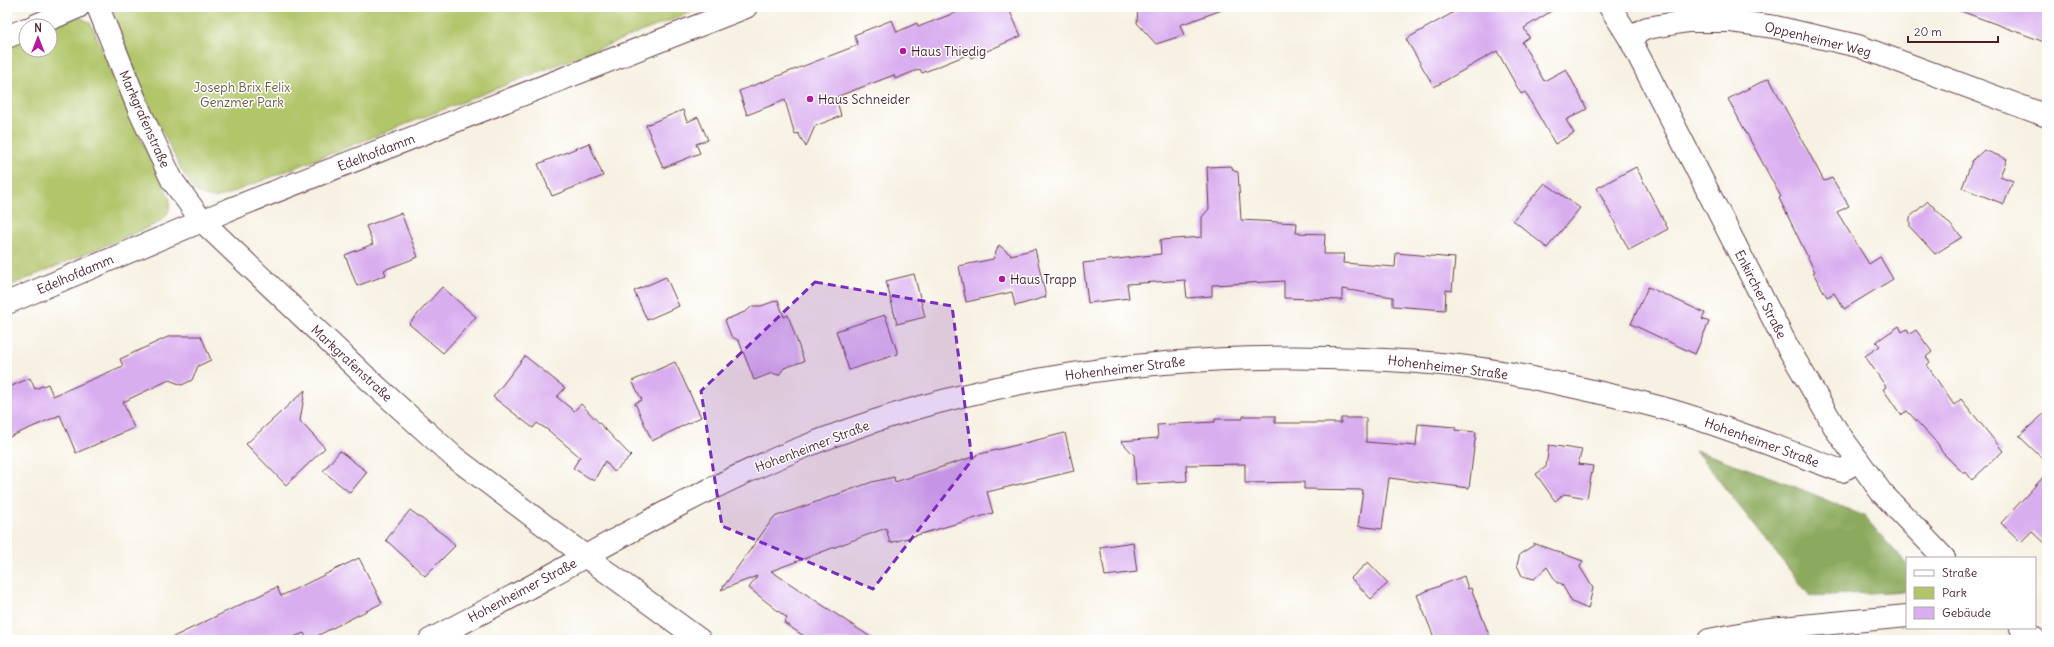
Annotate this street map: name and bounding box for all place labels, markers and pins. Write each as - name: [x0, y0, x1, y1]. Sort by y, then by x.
- place label: Haus Thiedig: [911, 43, 986, 60]
- marker: Haus Thiedig: [898, 46, 908, 56]
- place label: Haus Schneider: [818, 91, 911, 108]
- marker: Haus Schneider: [805, 94, 815, 104]
- place label: Haus Trapp: [1010, 271, 1077, 288]
- marker: Haus Trapp: [997, 274, 1007, 284]

